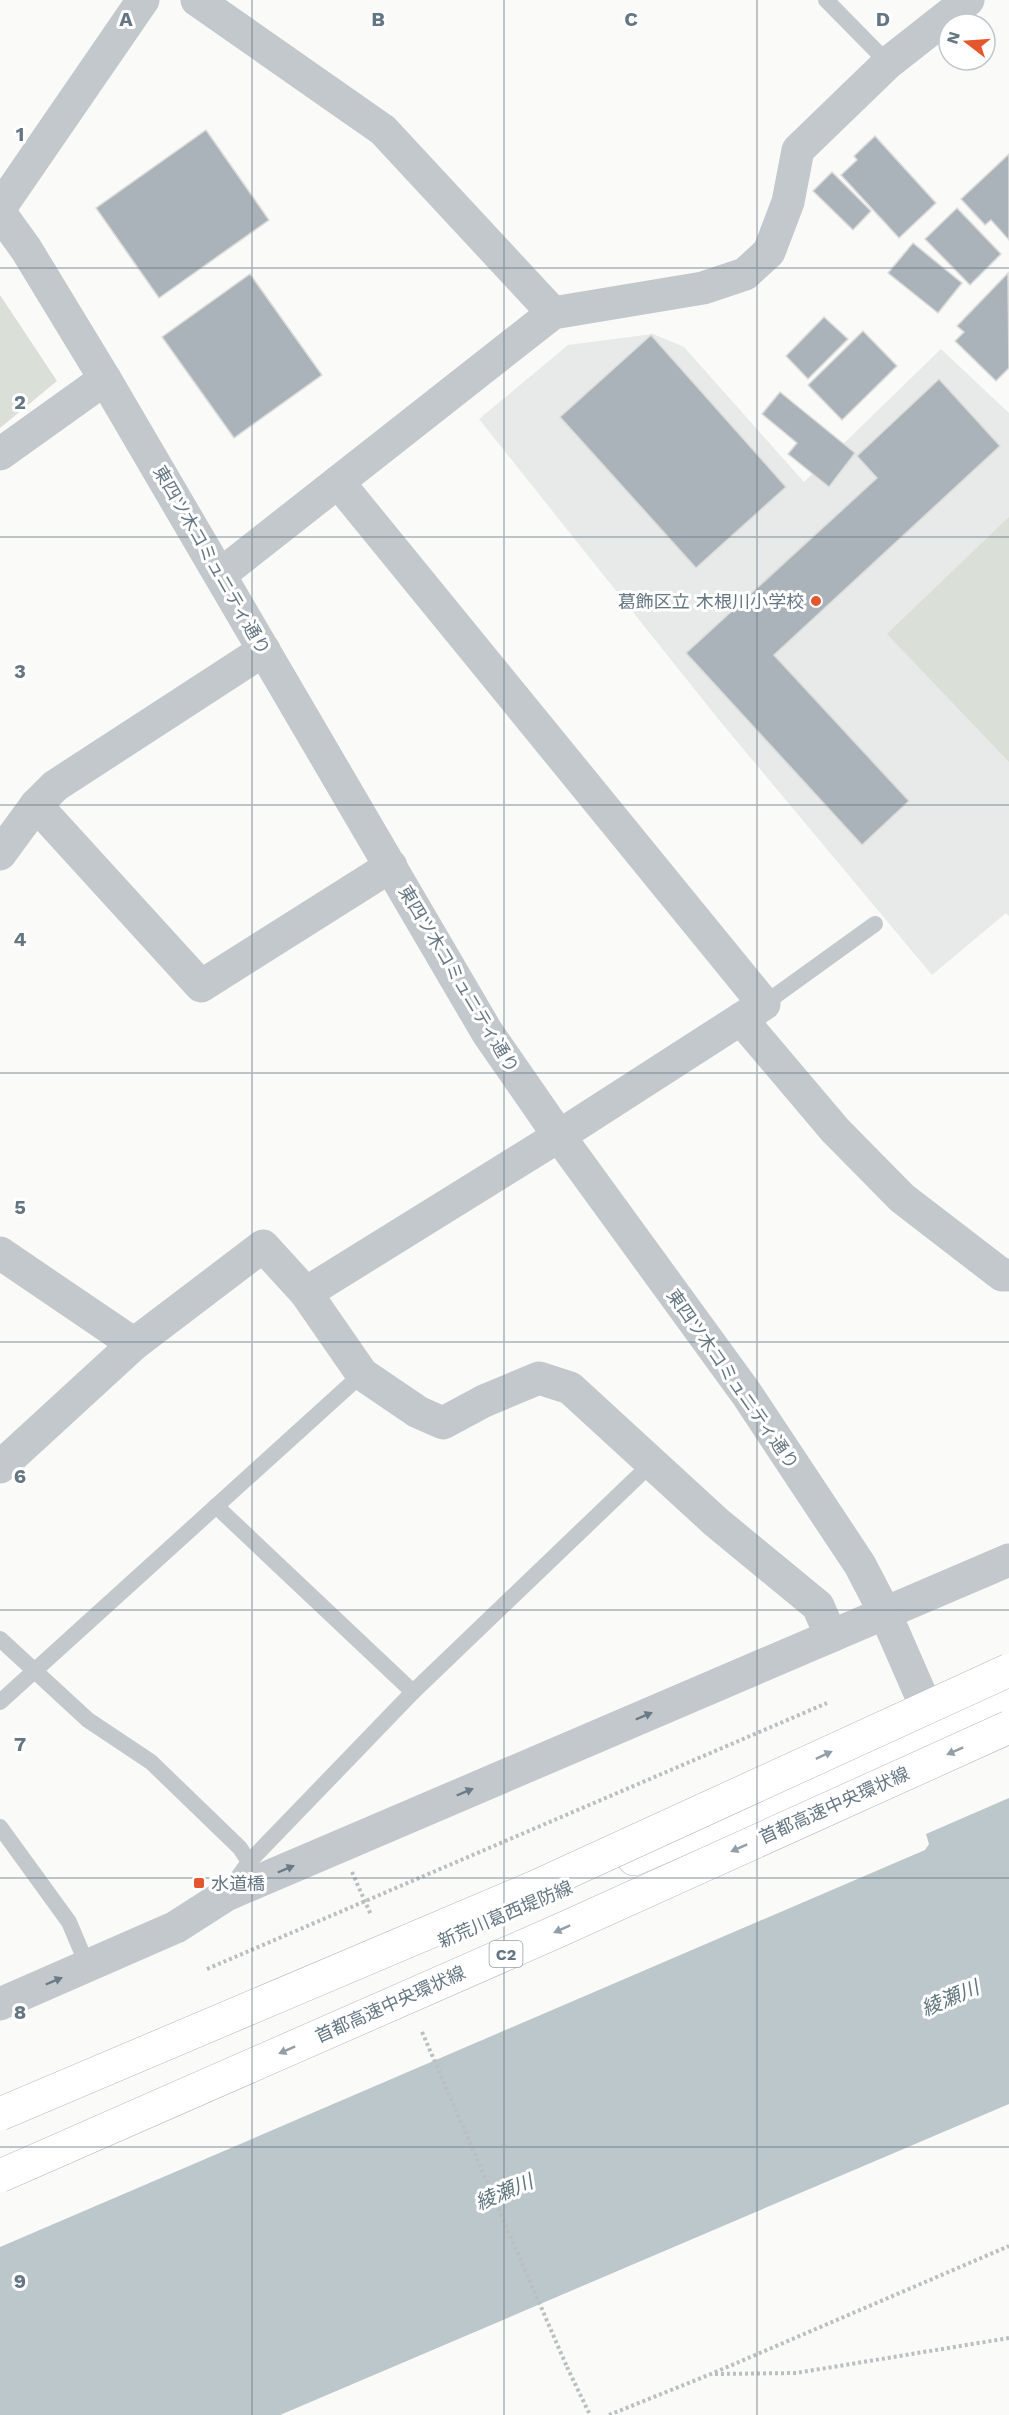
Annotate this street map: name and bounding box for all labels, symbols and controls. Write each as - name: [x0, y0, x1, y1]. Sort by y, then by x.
- text: A: [119, 7, 133, 31]
- text: B: [371, 7, 385, 31]
- text: C: [624, 7, 638, 31]
- text: D: [876, 7, 890, 31]
- north arrow: [937, 12, 997, 72]
- text: N: [942, 29, 964, 46]
- text: 1: [16, 122, 24, 146]
- text: 2: [14, 390, 26, 414]
- street label: 東四ツ木コミュニティ通り: [149, 462, 275, 658]
- place label: 葛飾区立 木根川小学校: [618, 591, 804, 612]
- marker: 葛飾区立 木根川小学校: [809, 594, 823, 608]
- text: 3: [14, 659, 26, 683]
- street label: 東四ツ木コミュニティ通り: [395, 881, 523, 1077]
- text: 4: [14, 927, 27, 951]
- text: 5: [14, 1195, 26, 1219]
- street label: 東四ツ木コミュニティ通り: [663, 1285, 803, 1473]
- text: 6: [14, 1464, 26, 1488]
- one-way arrow: [636, 1711, 654, 1721]
- text: 7: [14, 1732, 26, 1756]
- one-way arrow: [947, 1746, 964, 1755]
- one-way arrow: [815, 1750, 832, 1759]
- street label: 首都高速中央環状線: [756, 1762, 912, 1848]
- one-way arrow: [456, 1787, 474, 1797]
- one-way arrow: [730, 1843, 748, 1853]
- one-way arrow: [277, 1864, 295, 1873]
- place label: 水道橋: [211, 1873, 265, 1894]
- marker: 水道橋: [192, 1876, 206, 1890]
- street label: 新荒川葛西堤防線: [435, 1876, 575, 1952]
- one-way arrow: [552, 1924, 570, 1934]
- road number: C2: [490, 1941, 522, 1967]
- street label: 首都高速中央環状線: [312, 1961, 468, 2047]
- water label: 綾瀬川: [918, 1974, 984, 2021]
- one-way arrow: [45, 1976, 63, 1985]
- text: 8: [14, 2000, 26, 2024]
- one-way arrow: [279, 2045, 296, 2054]
- water label: 綾瀬川: [472, 2168, 538, 2215]
- text: 9: [14, 2269, 26, 2293]

